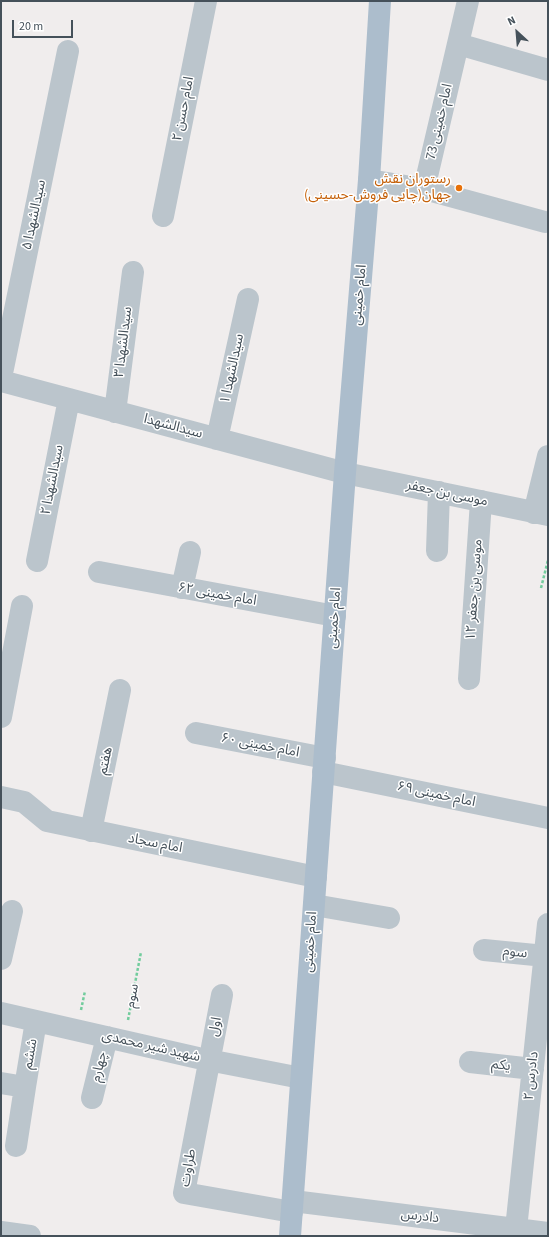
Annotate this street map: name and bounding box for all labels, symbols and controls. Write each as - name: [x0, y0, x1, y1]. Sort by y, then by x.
- scale bar: [14, 12, 75, 38]
- north arrow: [497, 12, 537, 52]
- text: N: [505, 12, 518, 29]
- text: 20 m: [19, 18, 43, 35]
- street label: امام حسن ۲: [170, 75, 198, 143]
- street label: امام خمینی 73: [423, 82, 457, 162]
- place label: رستوران نقش جهان(چایی فروش-حسینی): [304, 172, 451, 204]
- street label: سیدالشهدا ۵: [19, 178, 51, 252]
- marker: رستوران نقش جهان(چایی فروش-حسینی): [454, 183, 464, 193]
- street label: امام خمینی: [349, 264, 371, 326]
- street label: سیدالشهدا ۳: [111, 306, 137, 378]
- street label: سیدالشهدا ۱: [217, 332, 249, 406]
- street label: سیدالشهدا: [142, 411, 204, 443]
- street label: سیدالشهدا ۲: [38, 443, 68, 517]
- street label: موسی بن جعفر: [405, 477, 489, 511]
- street label: موسی بن جعفر ۱۲: [463, 539, 487, 641]
- street label: امام خمینی ۶۲: [176, 580, 258, 610]
- street label: امام خمینی: [324, 587, 346, 649]
- street label: امام خمینی ۶۰: [219, 730, 301, 762]
- street label: هفتم: [95, 746, 117, 776]
- street label: امام خمینی ۶۹: [395, 778, 477, 812]
- street label: امام سجاد: [126, 831, 184, 857]
- street label: امام خمینی: [300, 911, 322, 973]
- street label: سوم: [502, 943, 528, 963]
- street label: سوم: [123, 983, 143, 1009]
- street label: اول: [206, 1016, 226, 1038]
- street label: شهید شیر محمدی: [100, 1028, 202, 1066]
- street label: ششم: [20, 1037, 42, 1071]
- street label: چهارم: [88, 1050, 112, 1084]
- street label: دادرس ۲: [521, 1051, 543, 1101]
- street label: یکم: [490, 1056, 512, 1076]
- street label: طراوت: [177, 1148, 201, 1188]
- street label: دادرس: [400, 1206, 440, 1228]

